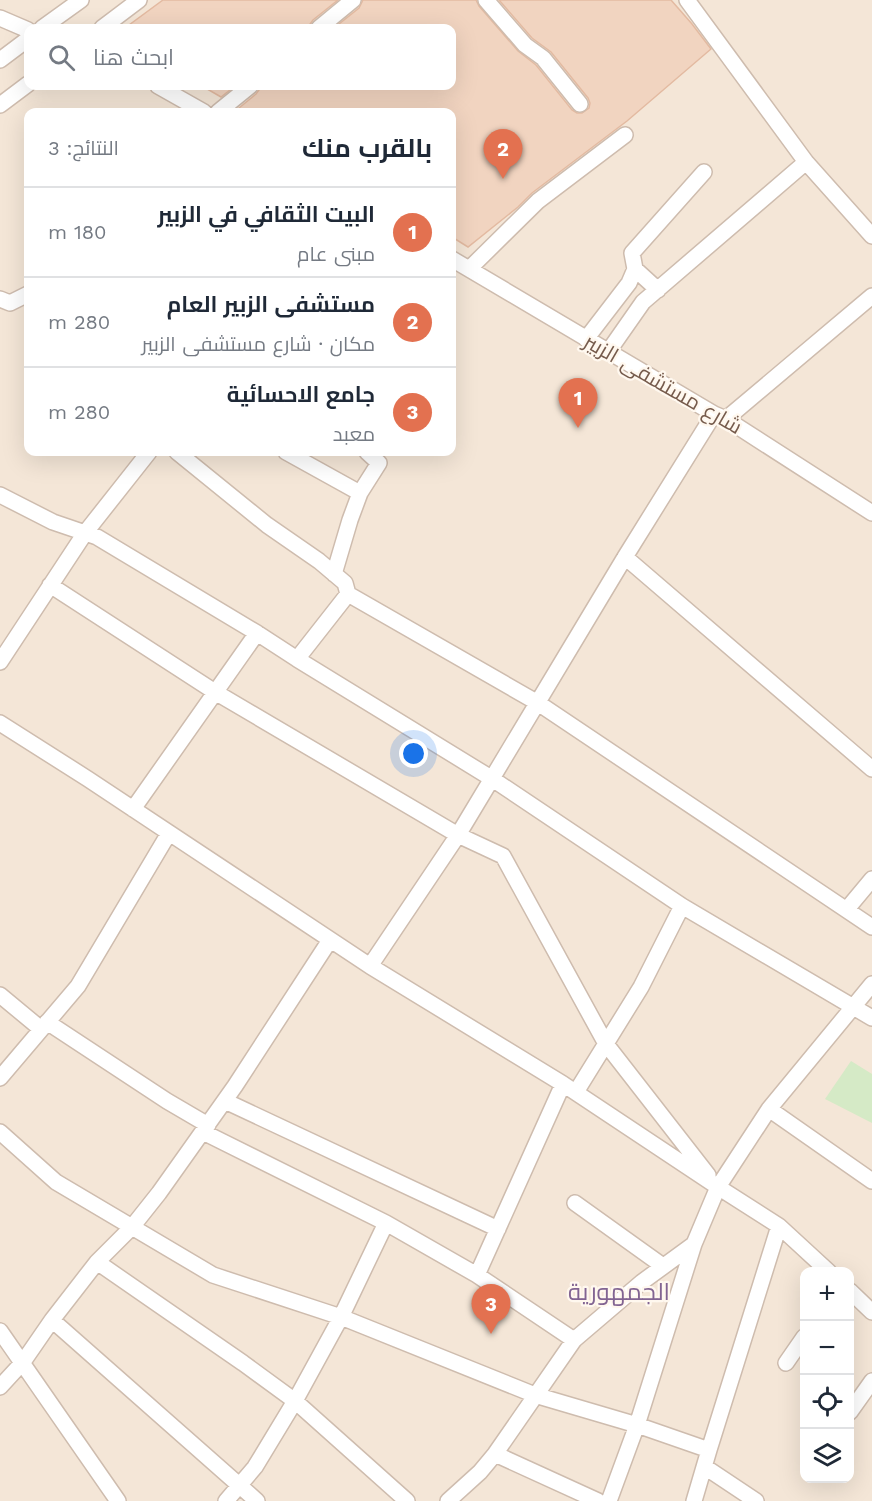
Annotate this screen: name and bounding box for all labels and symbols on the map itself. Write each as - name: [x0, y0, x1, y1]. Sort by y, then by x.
- pin: 2: [484, 130, 522, 179]
- street label: شارع مستشفى الزبير: [578, 328, 747, 441]
- pin: 1: [558, 378, 598, 428]
- your location: [399, 739, 428, 768]
- district label: الجمهورية: [568, 1278, 670, 1306]
- pin: 3: [472, 1284, 510, 1334]

